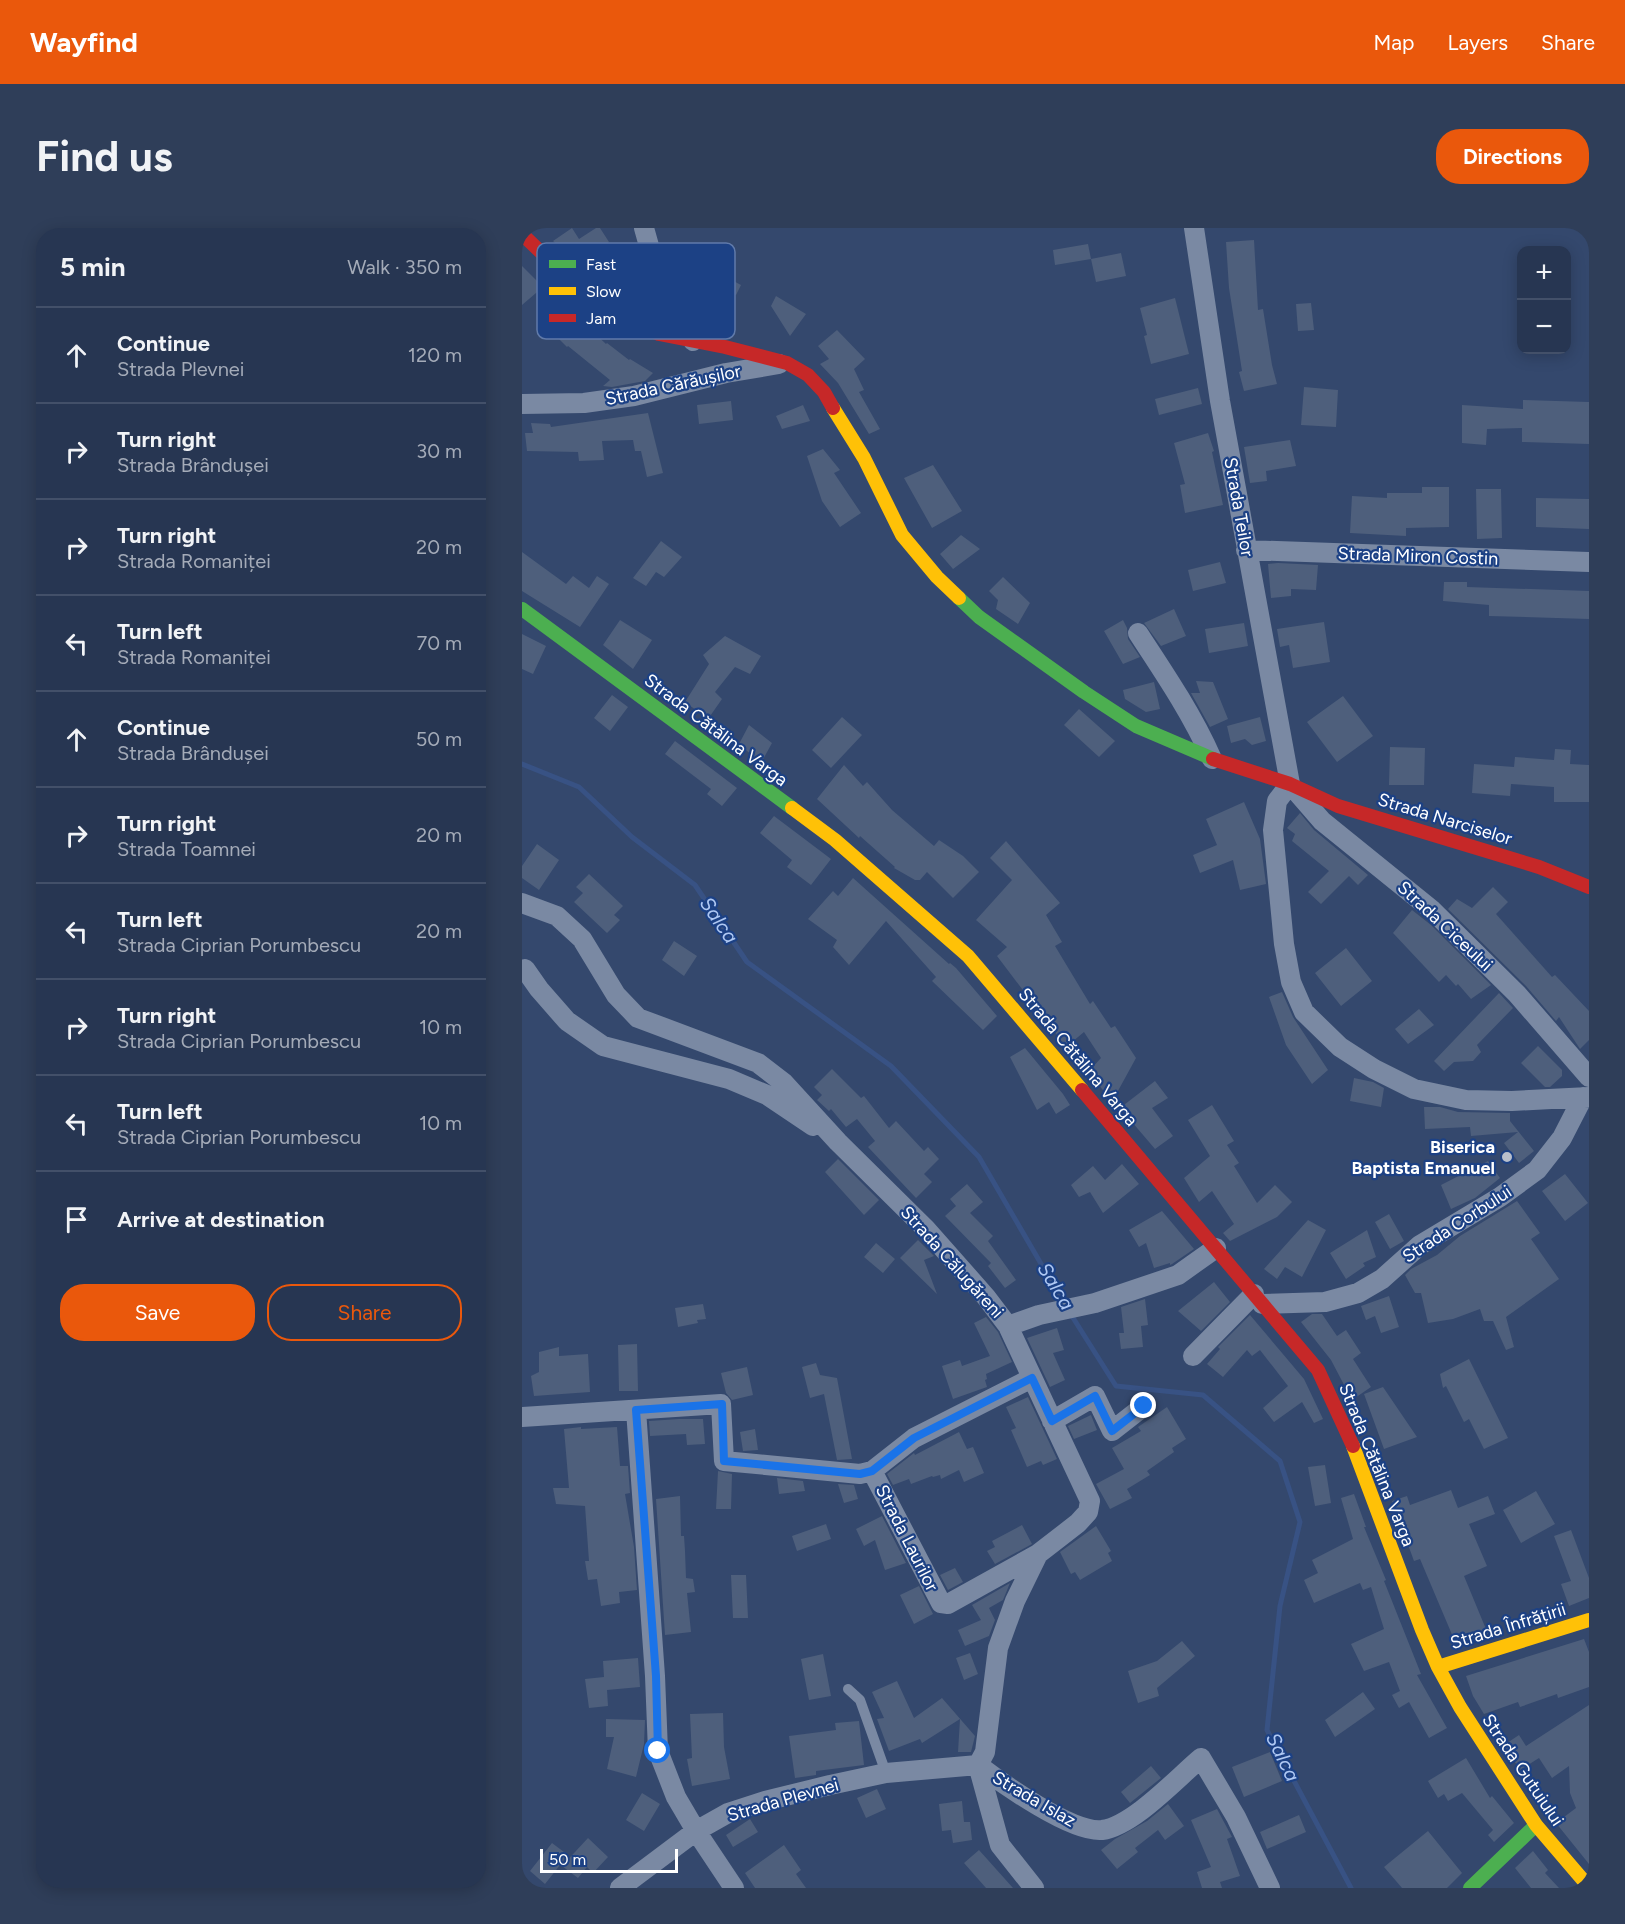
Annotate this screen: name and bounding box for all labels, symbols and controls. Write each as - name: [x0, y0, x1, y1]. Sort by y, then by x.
- text: Wayfind: [30, 25, 138, 59]
- text: Map: [1374, 30, 1414, 55]
- text: Layers: [1447, 30, 1508, 55]
- text: Share: [1541, 30, 1595, 55]
- button: Directions: [1436, 129, 1589, 184]
- text: Find us: [36, 131, 173, 182]
- legend: [537, 243, 735, 339]
- map controls: [1517, 246, 1571, 354]
- button: +: [1517, 246, 1571, 300]
- text: 5 min: [60, 251, 126, 283]
- text: Walk · 350 m: [347, 255, 462, 279]
- text: Fast: [586, 255, 616, 274]
- text: Slow: [586, 282, 621, 301]
- button: −: [1517, 300, 1571, 354]
- text: Jam: [586, 309, 616, 328]
- text: Continue: [117, 330, 210, 357]
- icon: ahead: [60, 339, 93, 372]
- text: 120 m: [408, 343, 462, 367]
- text: Strada Plevnei: [117, 357, 244, 381]
- street label: Strada Cărăușilor: [603, 360, 743, 410]
- text: Turn right: [117, 426, 216, 453]
- icon: right: [60, 435, 93, 468]
- text: 30 m: [416, 439, 462, 463]
- text: Strada Brândușei: [117, 453, 269, 477]
- street label: Strada Teilor: [1219, 456, 1259, 558]
- text: Turn right: [117, 522, 216, 549]
- icon: right: [60, 531, 93, 564]
- text: 20 m: [416, 535, 462, 559]
- street label: Strada Miron Costin: [1337, 542, 1499, 570]
- text: Strada Romaniței: [117, 549, 271, 573]
- text: Turn left: [117, 618, 203, 645]
- icon: left: [60, 627, 93, 660]
- text: 70 m: [416, 631, 462, 655]
- text: Strada Romaniței: [117, 645, 271, 669]
- street label: Strada Cătălina Varga: [640, 669, 792, 791]
- text: Continue: [117, 714, 210, 741]
- icon: ahead: [60, 723, 93, 756]
- text: 50 m: [416, 727, 462, 751]
- text: Strada Brândușei: [117, 741, 269, 765]
- street label: Strada Narciselor: [1375, 788, 1515, 850]
- text: Turn right: [117, 810, 216, 837]
- icon: right: [60, 819, 93, 852]
- text: 20 m: [416, 823, 462, 847]
- text: Strada Toamnei: [117, 837, 256, 861]
- street label: Strada Ciceului: [1393, 876, 1497, 976]
- water label: Salca: [695, 892, 743, 948]
- text: Turn left: [117, 906, 203, 933]
- icon: left: [60, 915, 93, 948]
- text: 20 m: [416, 919, 462, 943]
- text: Strada Ciprian Porumbescu: [117, 933, 361, 957]
- street label: Strada Cătălina Varga: [1014, 983, 1142, 1131]
- text: Turn right: [117, 1002, 216, 1029]
- icon: right: [60, 1011, 93, 1044]
- text: 10 m: [419, 1015, 462, 1039]
- text: Strada Ciprian Porumbescu: [117, 1029, 361, 1053]
- text: Turn left: [117, 1098, 203, 1125]
- icon: left: [60, 1107, 93, 1140]
- text: 10 m: [419, 1111, 462, 1135]
- text: Strada Ciprian Porumbescu: [117, 1125, 361, 1149]
- place label: Biserica Baptista Emanuel: [1352, 1136, 1495, 1179]
- marker: Biserica Baptista Emanuel: [1500, 1150, 1514, 1164]
- street label: Strada Corbului: [1398, 1181, 1516, 1267]
- street label: Strada Călugăreni: [896, 1201, 1008, 1323]
- icon: arrive: [60, 1203, 93, 1236]
- text: Arrive at destination: [117, 1206, 325, 1233]
- water label: Salca: [1033, 1258, 1080, 1314]
- button: Save: [60, 1284, 255, 1341]
- button: Share: [267, 1284, 462, 1341]
- street label: Strada Cătălina Varga: [1334, 1380, 1420, 1550]
- route end: [1130, 1392, 1156, 1418]
- street label: Strada Laurilor: [871, 1481, 943, 1595]
- street label: Strada Înfrățirii: [1448, 1598, 1568, 1654]
- street label: Strada Gutuiului: [1477, 1710, 1569, 1830]
- water label: Salca: [1261, 1729, 1305, 1785]
- route start: [644, 1737, 670, 1763]
- street label: Strada Islaz: [988, 1766, 1080, 1832]
- street label: Strada Plevnei: [725, 1774, 841, 1826]
- scale bar: [540, 1846, 678, 1874]
- text: 50 m: [549, 1850, 586, 1869]

